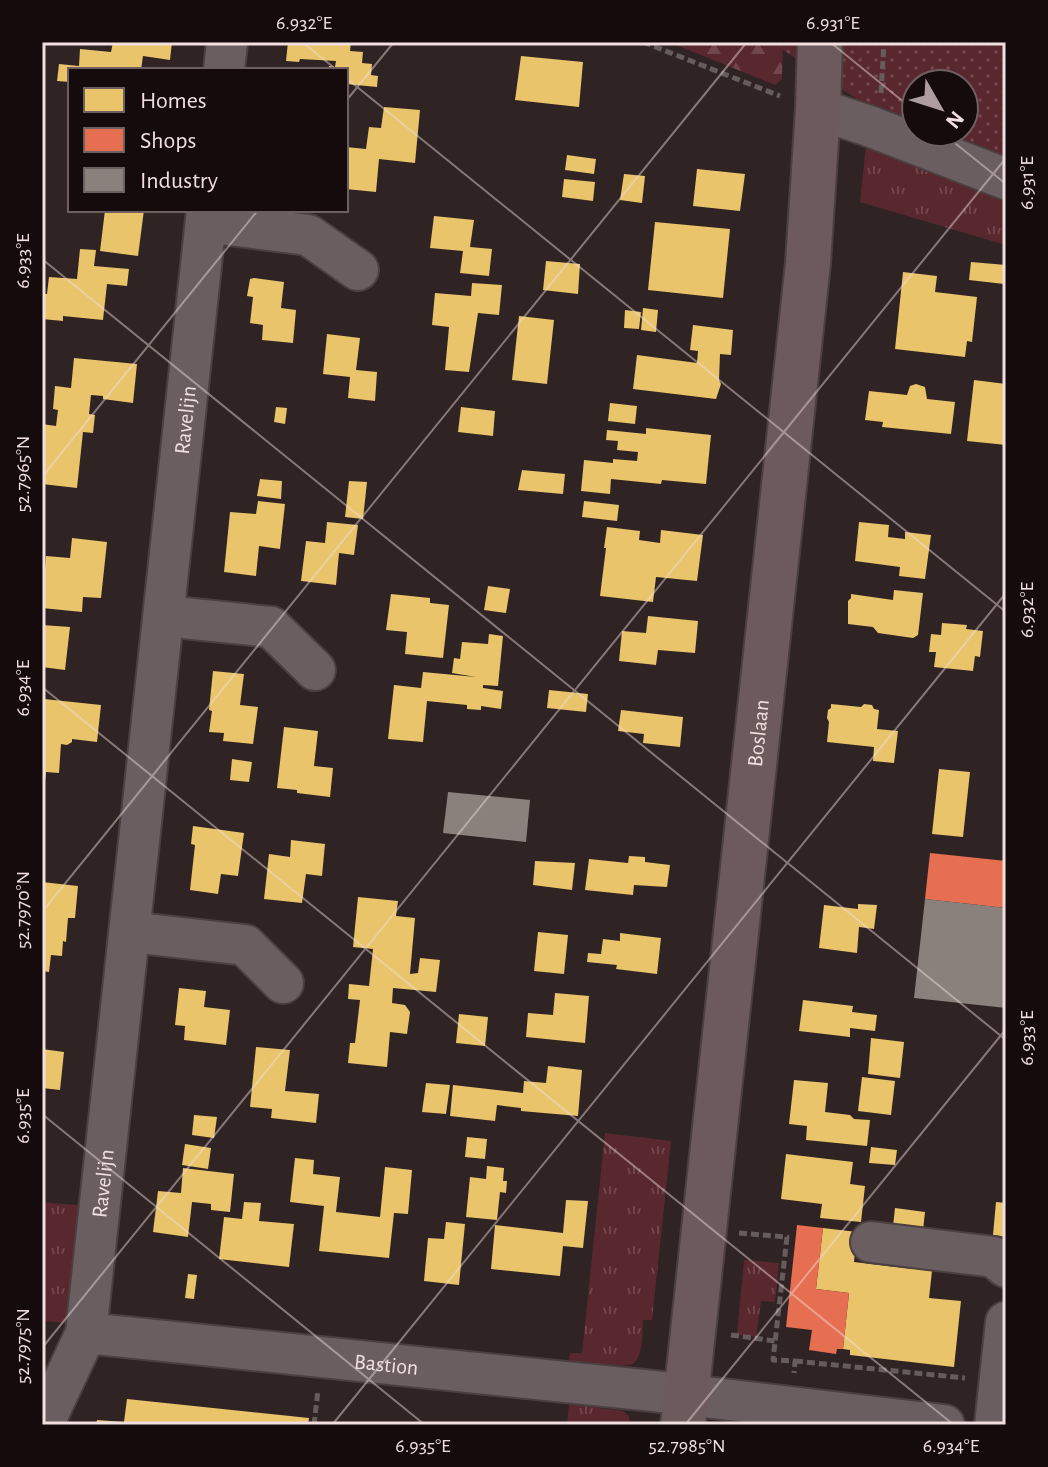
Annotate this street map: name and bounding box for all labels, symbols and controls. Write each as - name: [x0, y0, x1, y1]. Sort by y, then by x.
- text: 6.932°E: [276, 13, 332, 33]
- text: 6.931°E: [806, 13, 860, 33]
- legend: [68, 68, 348, 212]
- north arrow: [900, 68, 980, 148]
- text: Homes: [140, 89, 207, 113]
- text: N: [941, 107, 968, 133]
- text: Shops: [140, 129, 196, 153]
- text: 6.931°E: [1017, 156, 1037, 210]
- text: Industry: [140, 169, 218, 193]
- text: 6.933°E: [13, 233, 33, 289]
- street label: Ravelijn: [171, 385, 200, 455]
- text: 52.7965°N: [13, 435, 33, 513]
- text: 6.932°E: [1017, 582, 1037, 638]
- text: 6.934°E: [13, 659, 33, 716]
- street label: Boslaan: [744, 698, 773, 768]
- text: 52.7970°N: [13, 871, 33, 949]
- text: 6.933°E: [1017, 1010, 1037, 1066]
- text: 6.935°E: [13, 1088, 33, 1144]
- street label: Ravelijn: [88, 1148, 118, 1219]
- text: 52.7975°N: [13, 1308, 33, 1384]
- street label: Bastion: [353, 1351, 420, 1379]
- text: 6.935°E: [395, 1436, 451, 1456]
- text: 52.7985°N: [648, 1436, 726, 1456]
- text: 6.934°E: [923, 1436, 980, 1456]

